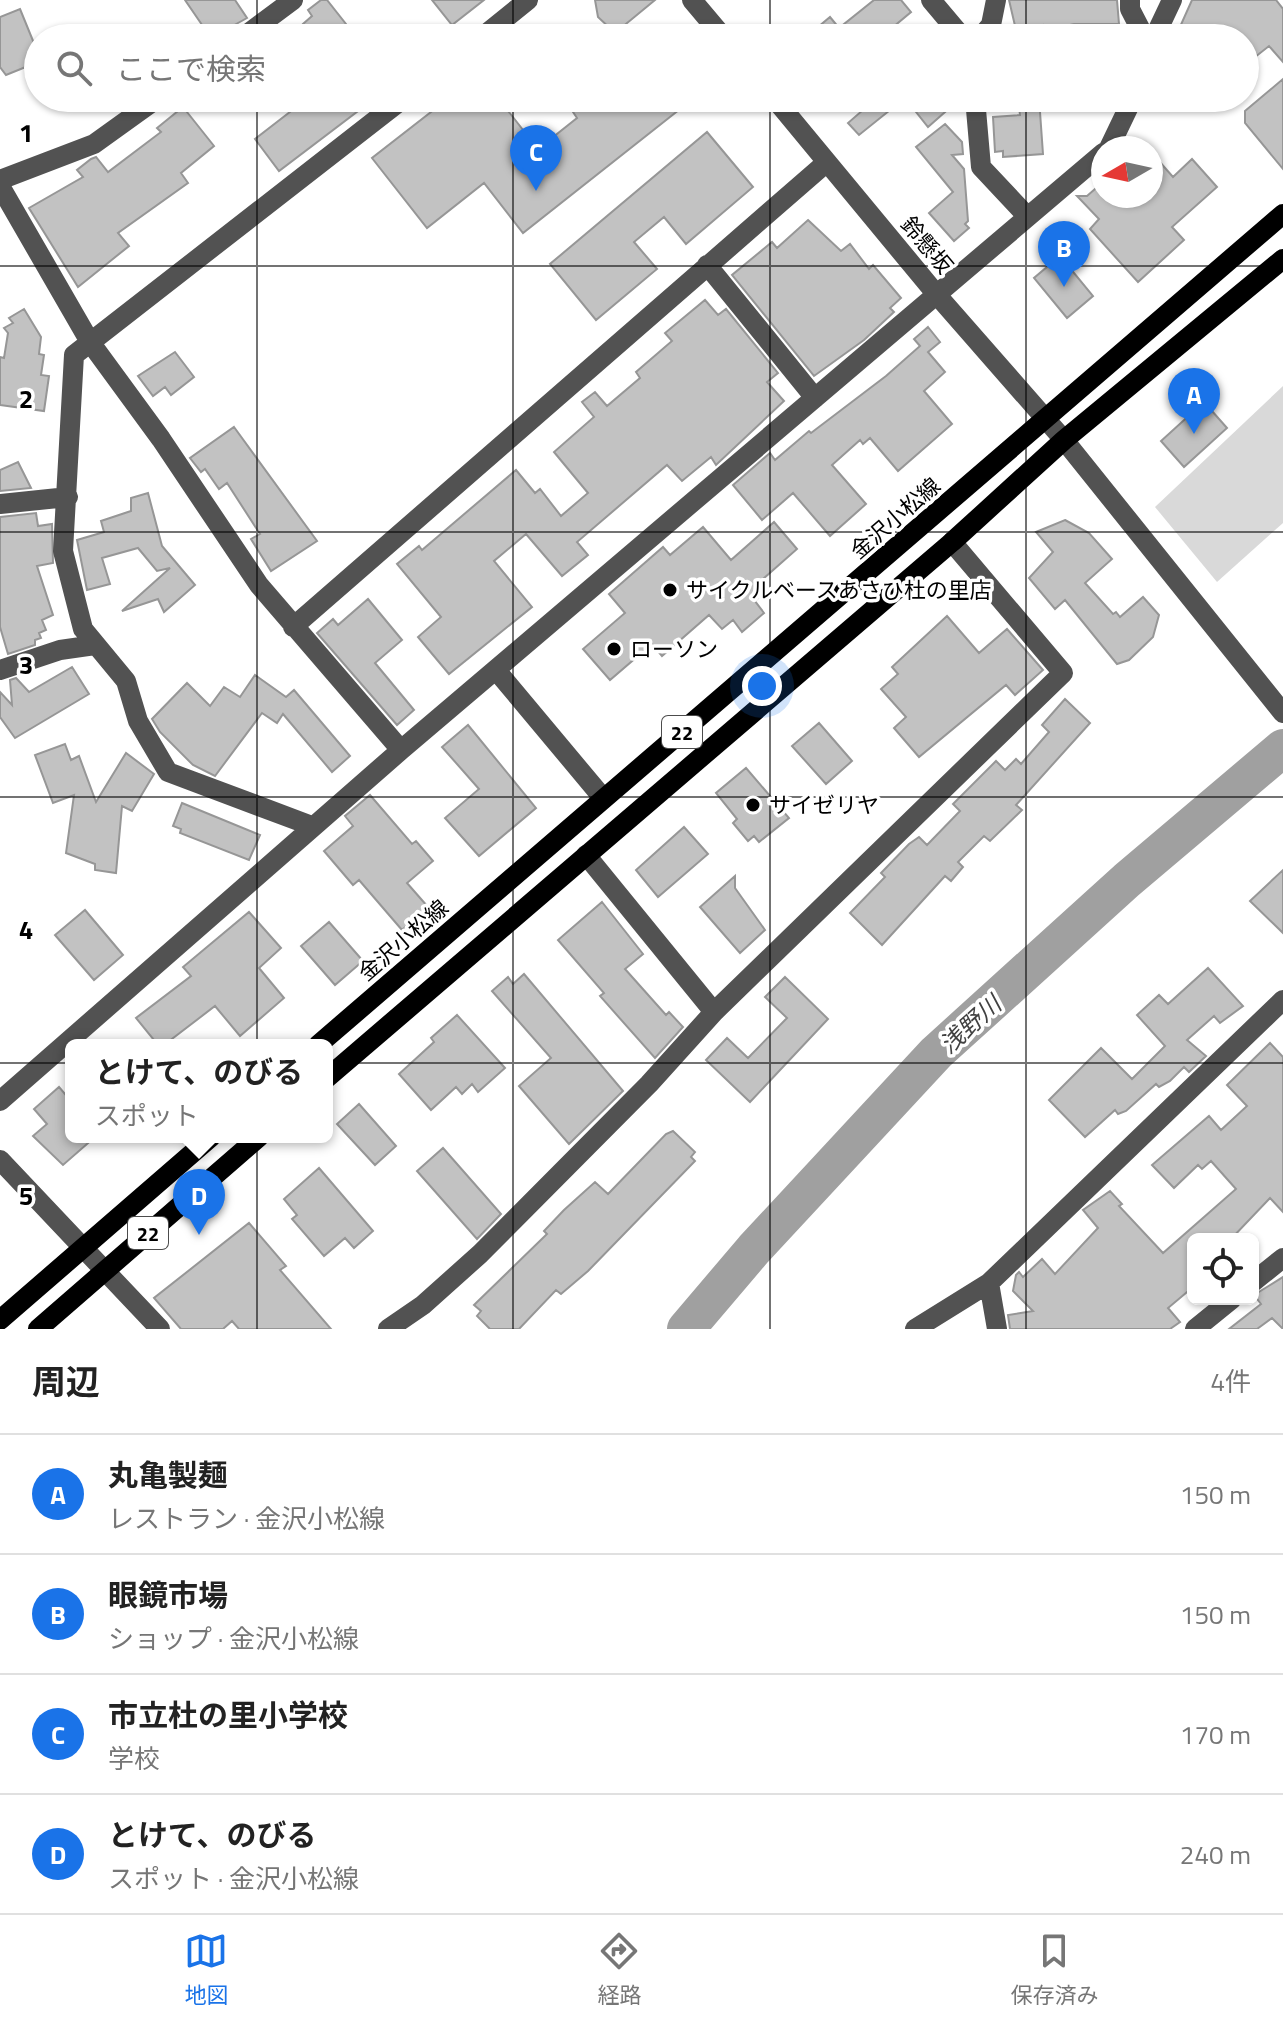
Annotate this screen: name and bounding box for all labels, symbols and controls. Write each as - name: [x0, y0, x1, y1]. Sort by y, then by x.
- search box: [24, 24, 1259, 112]
- icon: search: [52, 46, 96, 90]
- text: ここで検索: [116, 46, 266, 92]
- text: 1: [19, 113, 33, 152]
- pin: C: [510, 125, 562, 191]
- north arrow: [1091, 136, 1163, 208]
- street label: 鈴懸坂: [893, 209, 961, 281]
- pin: B: [1038, 221, 1090, 287]
- pin: A: [1168, 368, 1220, 434]
- text: 2: [19, 379, 33, 418]
- street label: 金沢小松線: [842, 469, 948, 567]
- place label: サイクルベースあさひ杜の里店: [686, 573, 992, 607]
- marker: サイクルベースあさひ杜の里店: [661, 581, 679, 599]
- place label: ローソン: [630, 632, 718, 666]
- marker: ローソン: [605, 640, 623, 658]
- text: 3: [19, 645, 33, 684]
- your location: [742, 666, 782, 706]
- road number: 22: [662, 716, 702, 748]
- place label: サイゼリヤ: [769, 788, 879, 822]
- marker: サイゼリヤ: [744, 796, 762, 814]
- street label: 金沢小松線: [350, 891, 456, 989]
- text: 4: [19, 910, 33, 949]
- water label: 浅野川: [931, 985, 1011, 1061]
- popup: [65, 1039, 333, 1143]
- text: とけて、のびる: [95, 1049, 303, 1095]
- text: スポット: [95, 1096, 199, 1135]
- pin: D: [173, 1169, 225, 1235]
- text: 5: [19, 1176, 33, 1215]
- road number: 22: [128, 1217, 168, 1249]
- map controls: [1187, 1233, 1259, 1305]
- button: locate: [1187, 1233, 1259, 1305]
- text: 周辺: [32, 1355, 100, 1407]
- text: 4件: [1210, 1362, 1251, 1401]
- text: 丸亀製麺: [108, 1452, 228, 1498]
- text: A: [50, 1475, 66, 1514]
- text: 150 m: [1180, 1475, 1251, 1514]
- text: レストラン · 金沢小松線: [108, 1499, 385, 1538]
- text: 眼鏡市場: [108, 1572, 228, 1618]
- text: B: [50, 1595, 66, 1634]
- text: 150 m: [1180, 1595, 1251, 1634]
- text: ショップ · 金沢小松線: [108, 1619, 359, 1658]
- text: 市立杜の里小学校: [108, 1692, 348, 1738]
- text: C: [51, 1715, 65, 1754]
- text: 170 m: [1180, 1715, 1251, 1754]
- text: 学校: [108, 1739, 160, 1778]
- text: とけて、のびる: [108, 1812, 317, 1858]
- text: D: [50, 1835, 66, 1874]
- text: 240 m: [1180, 1835, 1251, 1874]
- text: スポット · 金沢小松線: [108, 1859, 359, 1898]
- tab: 地図: [184, 1929, 229, 2012]
- tab: 経路: [597, 1929, 642, 2012]
- tab: 保存済み: [1010, 1929, 1099, 2012]

